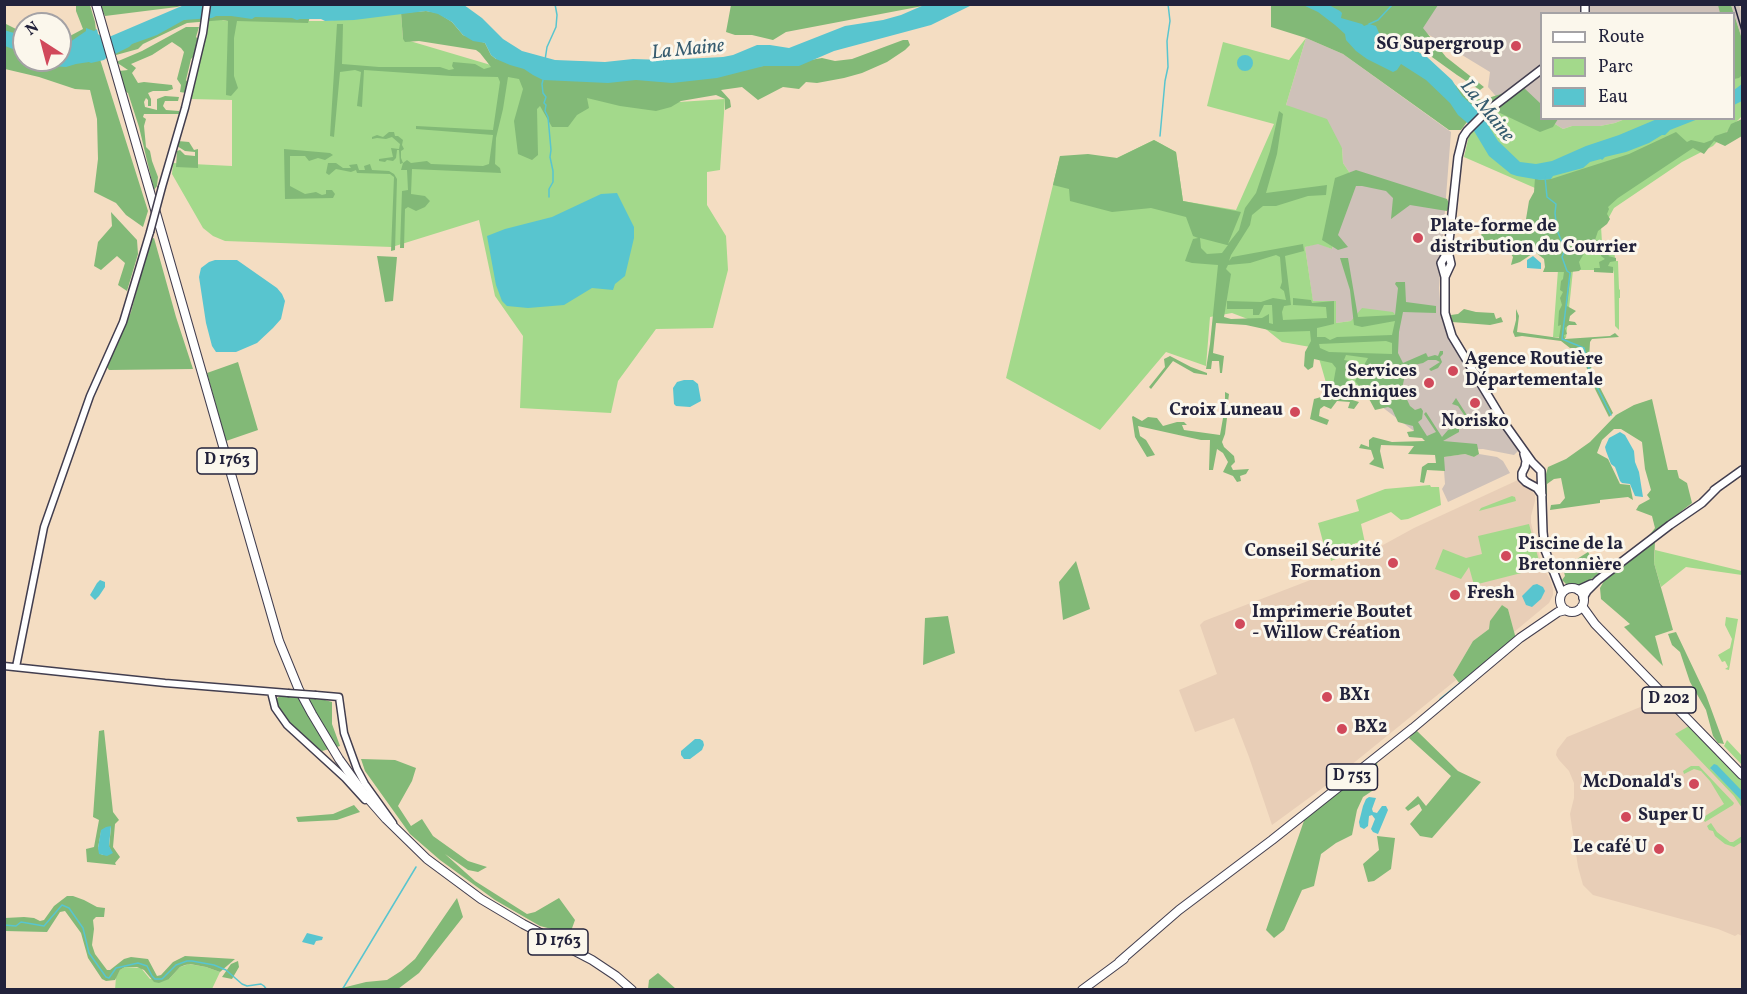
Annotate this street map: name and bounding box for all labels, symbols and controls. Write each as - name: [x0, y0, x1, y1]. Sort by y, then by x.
- north arrow: [12, 12, 72, 72]
- legend: [1540, 12, 1735, 120]
- text: N: [21, 17, 44, 41]
- text: Route: [1598, 25, 1644, 50]
- water label: La Maine: [650, 35, 726, 67]
- place label: SG Supergroup: [1376, 35, 1504, 57]
- marker: SG Supergroup: [1509, 39, 1523, 53]
- text: Parc: [1598, 55, 1633, 80]
- water label: La Maine: [1454, 76, 1518, 148]
- text: Eau: [1598, 85, 1628, 110]
- place label: Plate-forme de distribution du Courrier: [1430, 217, 1637, 260]
- marker: Plate-forme de distribution du Courrier: [1411, 231, 1425, 245]
- place label: Agence Routière Départementale: [1465, 350, 1603, 392]
- place label: Services Techniques: [1320, 362, 1417, 404]
- marker: Agence Routière Départementale: [1446, 364, 1460, 378]
- marker: Services Techniques: [1422, 376, 1436, 390]
- marker: Norisko: [1468, 396, 1482, 410]
- place label: Croix Luneau: [1169, 401, 1283, 423]
- marker: Croix Luneau: [1288, 405, 1302, 419]
- place label: Norisko: [1441, 412, 1509, 434]
- road number: D 1763: [197, 448, 257, 474]
- place label: Piscine de la Bretonnière: [1518, 535, 1623, 578]
- place label: Conseil Sécurité Formation: [1244, 542, 1381, 584]
- marker: Piscine de la Bretonnière: [1499, 549, 1513, 563]
- marker: Conseil Sécurité Formation: [1386, 556, 1400, 570]
- place label: Fresh: [1467, 584, 1515, 606]
- marker: Fresh: [1448, 588, 1462, 602]
- place label: Imprimerie Boutet - Willow Création: [1252, 603, 1412, 646]
- marker: Imprimerie Boutet - Willow Création: [1233, 617, 1247, 631]
- place label: BX1: [1339, 686, 1370, 708]
- road number: D 202: [1642, 687, 1696, 713]
- marker: BX1: [1320, 690, 1334, 704]
- place label: BX2: [1354, 718, 1387, 740]
- marker: BX2: [1335, 722, 1349, 736]
- road number: D 753: [1326, 764, 1378, 790]
- place label: McDonald's: [1583, 773, 1682, 795]
- marker: McDonald's: [1687, 777, 1701, 791]
- place label: Super U: [1638, 806, 1704, 828]
- marker: Super U: [1619, 810, 1633, 824]
- place label: Le café U: [1573, 838, 1647, 860]
- marker: Le café U: [1652, 842, 1666, 856]
- road number: D 1763: [528, 929, 588, 955]

